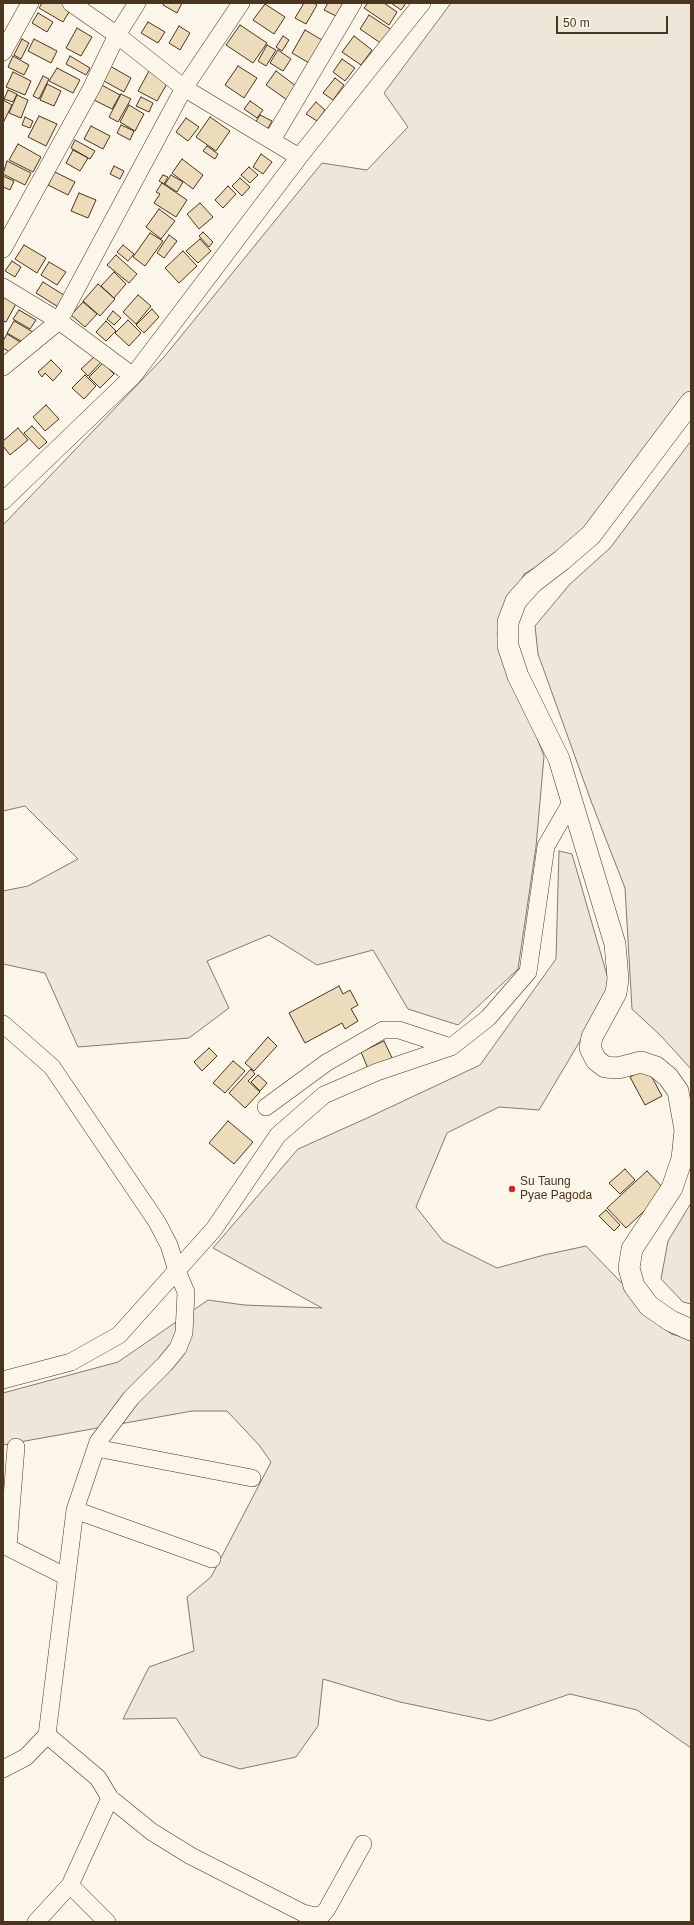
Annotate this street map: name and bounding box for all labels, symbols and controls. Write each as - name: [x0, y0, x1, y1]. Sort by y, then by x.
- scale bar: [558, 8, 670, 34]
- text: 50 m: [563, 16, 590, 30]
- place label: Su Taung Pyae Pagoda: [520, 1175, 592, 1203]
- marker: Su Taung Pyae Pagoda: [507, 1184, 517, 1194]

